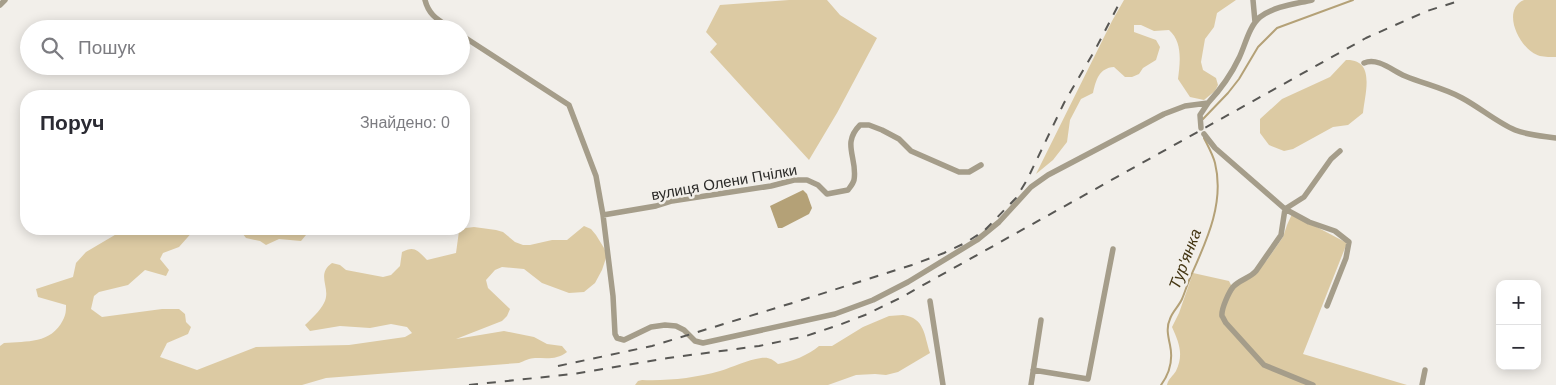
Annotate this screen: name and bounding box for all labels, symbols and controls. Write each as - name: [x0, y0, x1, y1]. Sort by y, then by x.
- search box: [20, 20, 470, 75]
- icon: search: [38, 34, 66, 62]
- text: Пошук: [78, 37, 135, 58]
- text: Поруч: [40, 111, 104, 134]
- text: Знайдено: 0: [360, 114, 450, 131]
- street label: вулиця Олени Пчілки: [650, 161, 798, 203]
- water label: Тур'янка: [1166, 226, 1204, 291]
- map controls: [1496, 280, 1541, 370]
- button: +: [1496, 280, 1541, 325]
- button: −: [1496, 325, 1541, 370]

